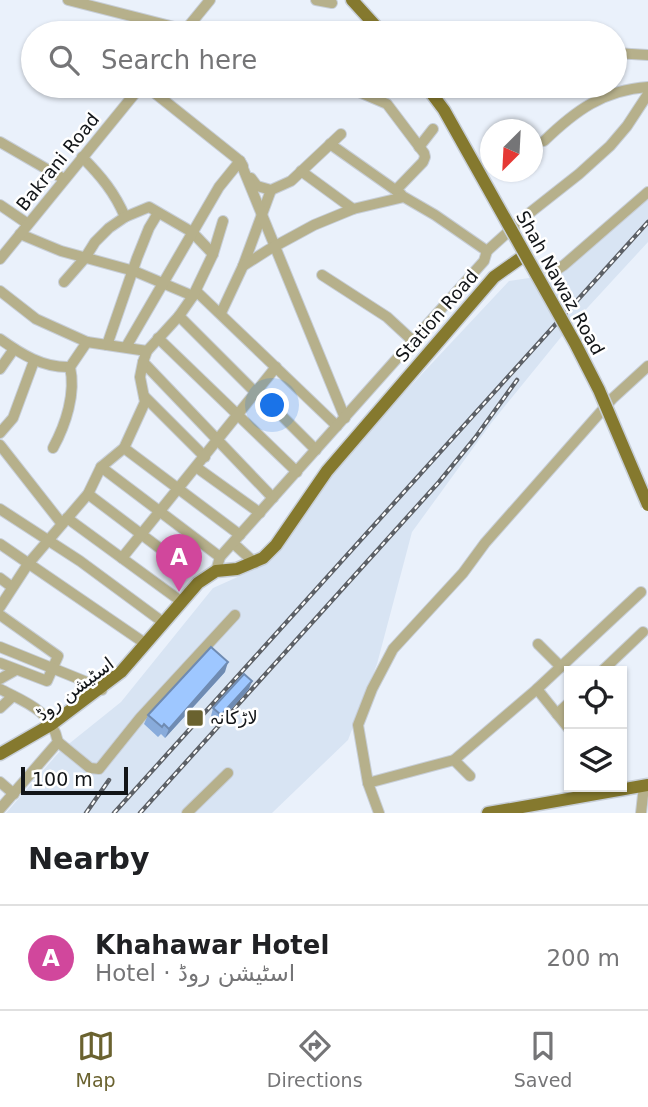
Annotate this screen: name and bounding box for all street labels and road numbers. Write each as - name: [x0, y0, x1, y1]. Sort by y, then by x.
- street label: Bakrani Road: [12, 109, 103, 215]
- street label: Shah Nawaz Road: [512, 207, 609, 359]
- street label: Station Road: [391, 265, 482, 366]
- street label: اسٹیشن روڈ: [32, 653, 118, 725]

